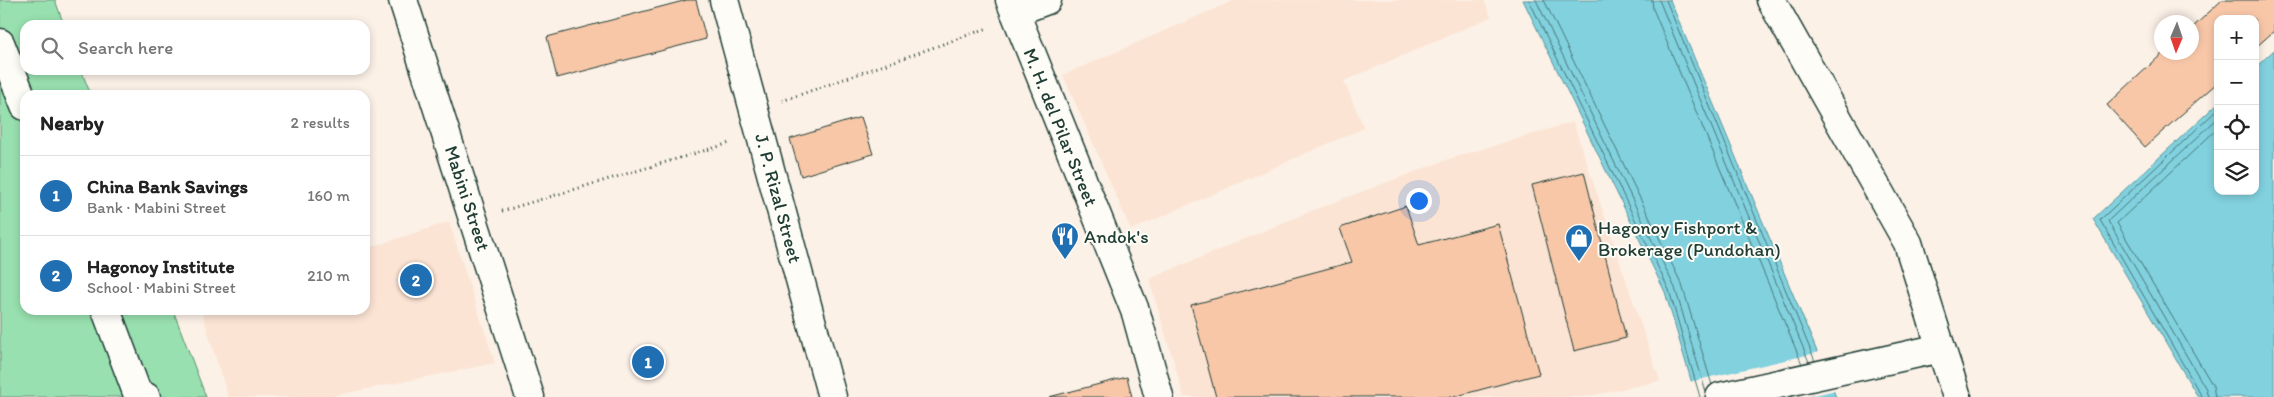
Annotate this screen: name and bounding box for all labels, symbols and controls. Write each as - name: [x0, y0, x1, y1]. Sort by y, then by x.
- north arrow: [2154, 15, 2199, 60]
- map controls: [2214, 15, 2259, 195]
- button: +: [2214, 15, 2259, 60]
- search box: [20, 20, 370, 75]
- icon: search: [38, 34, 66, 62]
- text: Search here: [78, 36, 173, 59]
- street label: M. H. del Pilar Street: [1018, 45, 1103, 210]
- button: −: [2214, 60, 2259, 105]
- button: locate: [2214, 105, 2259, 150]
- text: Nearby: [40, 110, 104, 135]
- text: 2 results: [290, 113, 350, 132]
- street label: J. P. Rizal Street: [750, 131, 807, 265]
- street label: Mabini Street: [440, 143, 495, 254]
- button: layers: [2214, 150, 2259, 195]
- text: China Bank Savings: [87, 175, 248, 198]
- text: 1: [52, 186, 60, 205]
- text: 160 m: [307, 186, 350, 205]
- your location: [1406, 188, 1432, 214]
- text: Bank · Mabini Street: [87, 198, 226, 217]
- place label: Hagonoy Fishport & Brokerage (Pundohan): [1598, 216, 1781, 261]
- restaurant icon: Andok's: [1050, 221, 1080, 260]
- shop icon: Hagonoy Fishport & Brokerage (Pundohan): [1564, 223, 1594, 262]
- place label: Andok's: [1084, 225, 1149, 248]
- text: Hagonoy Institute: [87, 255, 235, 278]
- pin: 2: [400, 261, 432, 299]
- text: 2: [52, 266, 60, 285]
- text: 210 m: [307, 266, 350, 285]
- text: School · Mabini Street: [87, 278, 236, 297]
- pin: 1: [632, 343, 664, 381]

